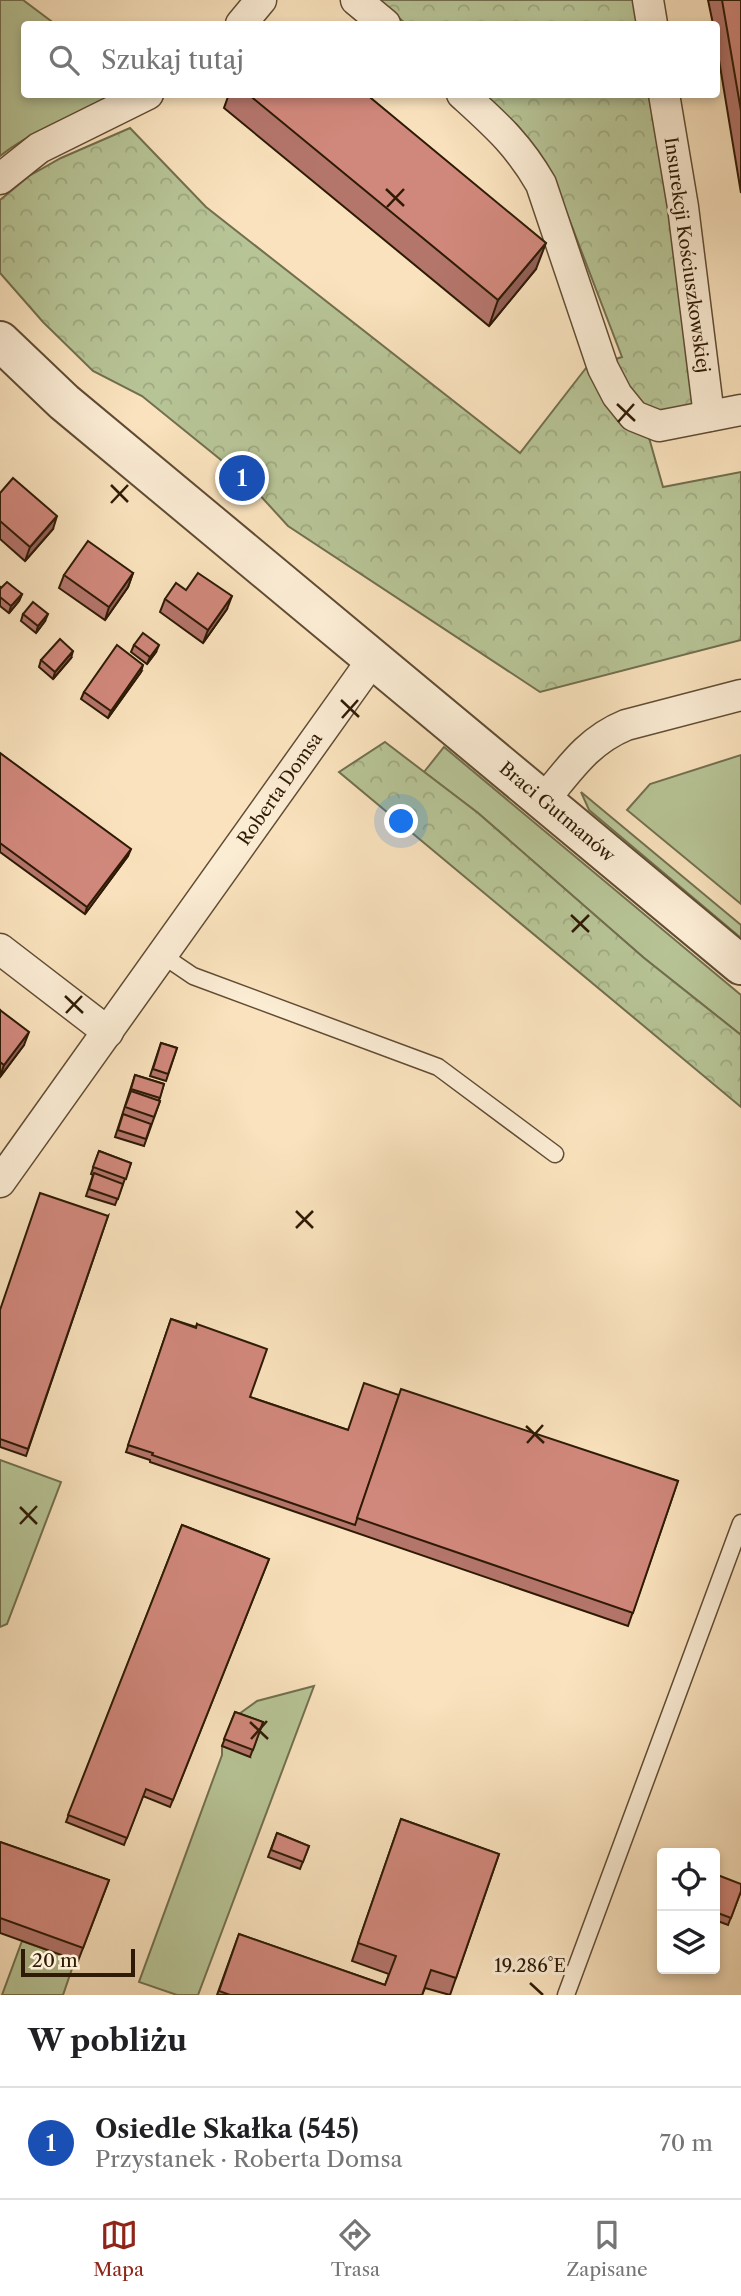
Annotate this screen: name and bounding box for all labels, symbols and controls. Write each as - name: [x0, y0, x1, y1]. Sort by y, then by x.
- search box: [21, 21, 720, 98]
- icon: search: [45, 41, 83, 79]
- text: Szukaj tutaj: [101, 44, 244, 76]
- street label: Insurekcji Kościuszkowskiej: [660, 136, 714, 374]
- pin: 1: [219, 452, 265, 504]
- street label: Roberta Domsa: [233, 728, 327, 850]
- street label: Braci Gutmanów: [495, 757, 620, 867]
- your location: [384, 804, 418, 838]
- map controls: [657, 1848, 720, 1974]
- button: locate: [657, 1848, 720, 1911]
- button: layers: [657, 1911, 720, 1974]
- scale bar: [21, 1946, 135, 1978]
- text: 20 m: [32, 1949, 78, 1972]
- text: 19.286°E: [494, 1955, 566, 1977]
- text: W pobliżu: [28, 2022, 187, 2059]
- text: Osiedle Skałka (545): [95, 2113, 359, 2145]
- text: 1: [46, 2129, 56, 2157]
- text: 70 m: [660, 2129, 713, 2157]
- text: Przystanek · Roberta Domsa: [95, 2145, 403, 2173]
- tab: Mapa: [93, 2216, 144, 2281]
- tab: Trasa: [331, 2216, 380, 2281]
- tab: Zapisane: [567, 2216, 648, 2281]

